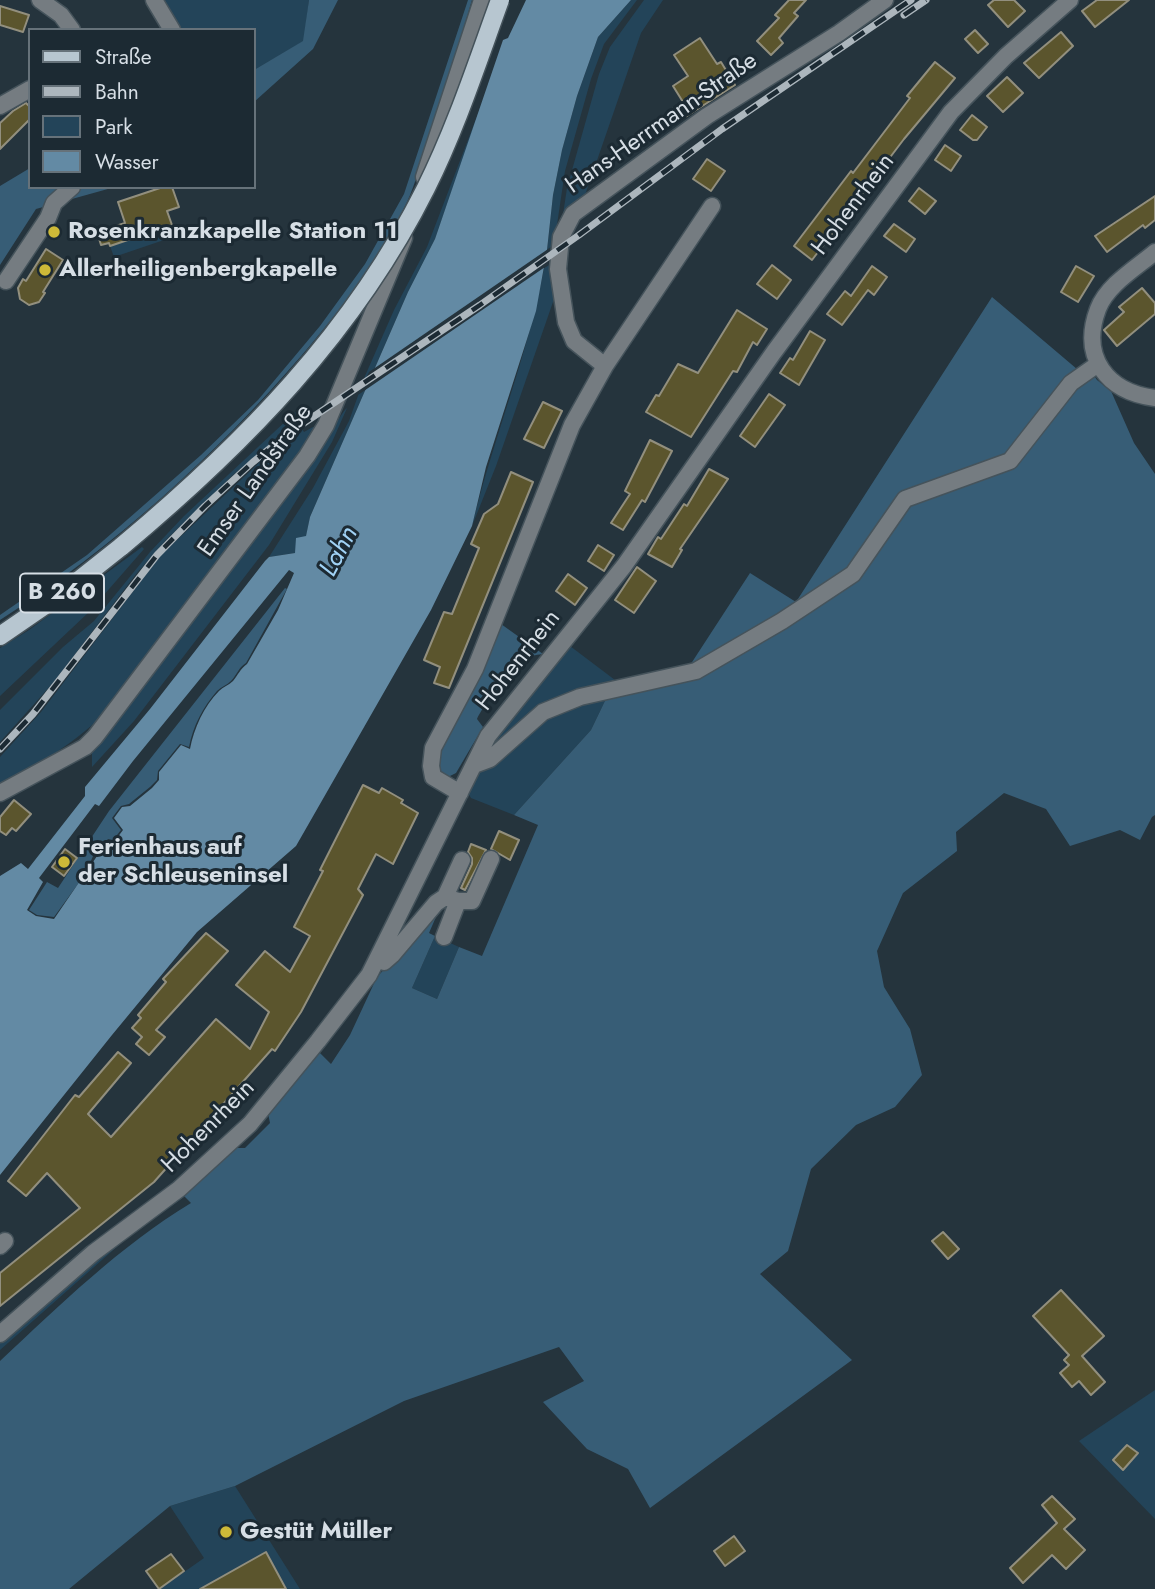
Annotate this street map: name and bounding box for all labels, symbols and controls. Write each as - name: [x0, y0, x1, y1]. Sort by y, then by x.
- legend: [28, 28, 256, 189]
- text: Straße: [95, 42, 152, 72]
- street label: Hans-Herrmann-Straße: [561, 47, 763, 201]
- text: Bahn: [95, 77, 139, 107]
- text: Park: [95, 112, 132, 142]
- text: Wasser: [95, 147, 159, 177]
- street label: Hohenrhein: [806, 148, 902, 262]
- place label: Rosenkranzkapelle Station 11: [68, 218, 398, 246]
- marker: Rosenkranzkapelle Station 11: [46, 224, 62, 240]
- place label: Allerheiligenbergkapelle: [59, 256, 337, 284]
- marker: Allerheiligenbergkapelle: [37, 262, 53, 278]
- street label: Emser Landstraße: [193, 399, 319, 563]
- water label: Lahn: [314, 522, 366, 582]
- road number: B 260: [20, 573, 104, 612]
- street label: Hohenrhein: [471, 605, 567, 717]
- place label: Ferienhaus auf der Schleuseninsel: [78, 834, 288, 890]
- marker: Ferienhaus auf der Schleuseninsel: [56, 854, 72, 870]
- street label: Hohenrhein: [156, 1074, 262, 1180]
- place label: Gestüt Müller: [240, 1518, 392, 1546]
- marker: Gestüt Müller: [218, 1524, 234, 1540]

